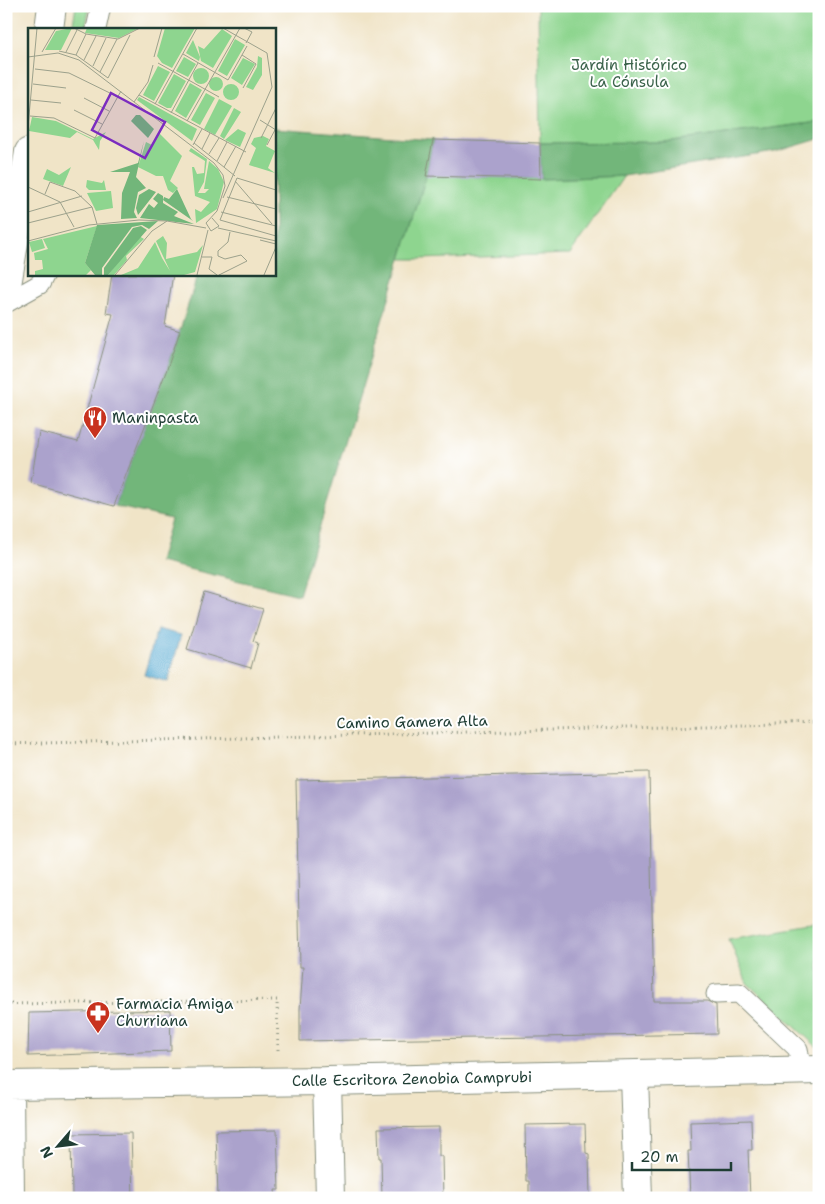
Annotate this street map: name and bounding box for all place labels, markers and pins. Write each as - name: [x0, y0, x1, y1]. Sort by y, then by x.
- restaurant icon: Maninpasta: [82, 405, 108, 439]
- place label: Maninpasta: [112, 408, 199, 428]
- place label: Farmacia Amiga Churriana: [116, 994, 234, 1031]
- pharmacy icon: Farmacia Amiga Churriana: [85, 1000, 111, 1034]

